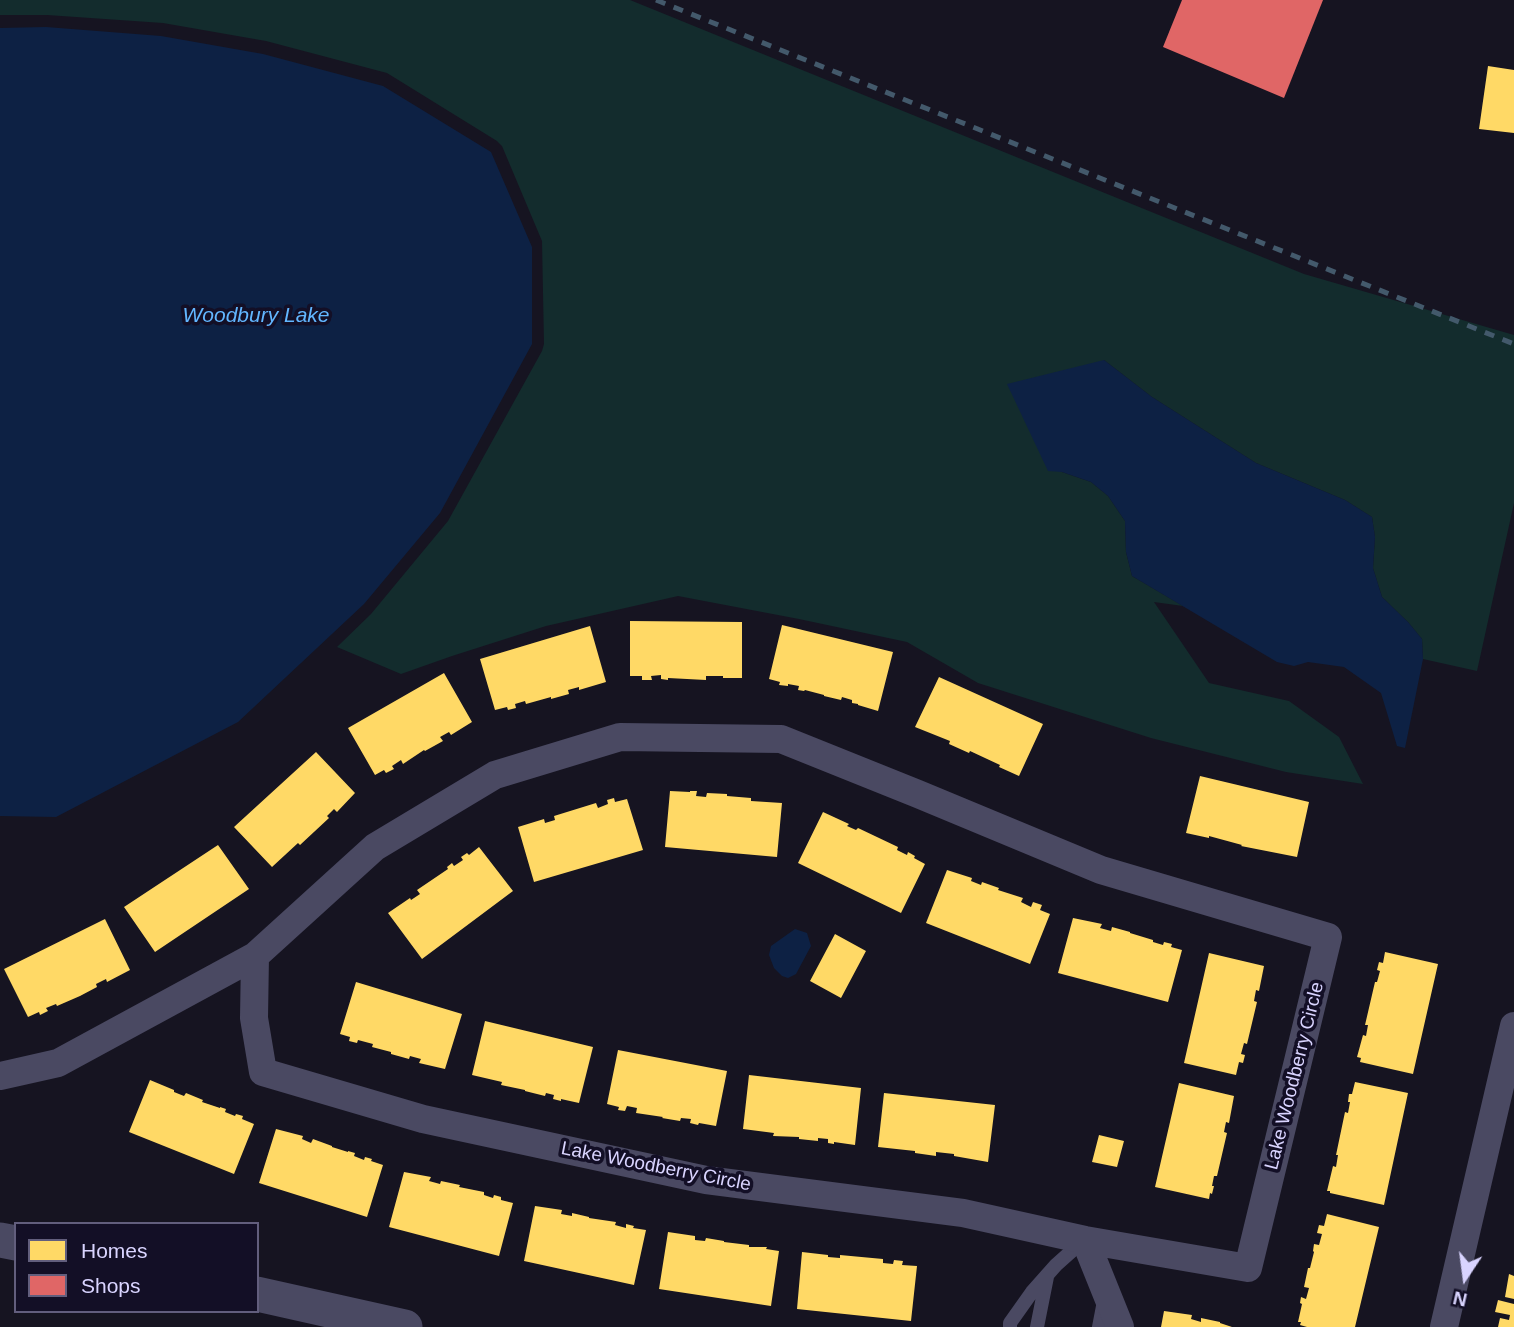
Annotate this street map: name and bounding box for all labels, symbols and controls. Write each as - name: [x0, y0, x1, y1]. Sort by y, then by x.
- water label: Woodbury Lake: [182, 303, 330, 329]
- street label: Lake Woodberry Circle: [1261, 980, 1329, 1172]
- street label: Lake Woodberry Circle: [559, 1137, 753, 1197]
- legend: [14, 1222, 259, 1313]
- text: Homes: [81, 1239, 148, 1262]
- north arrow: [1430, 1243, 1500, 1313]
- text: Shops: [81, 1274, 141, 1297]
- text: N: [1451, 1287, 1469, 1311]

